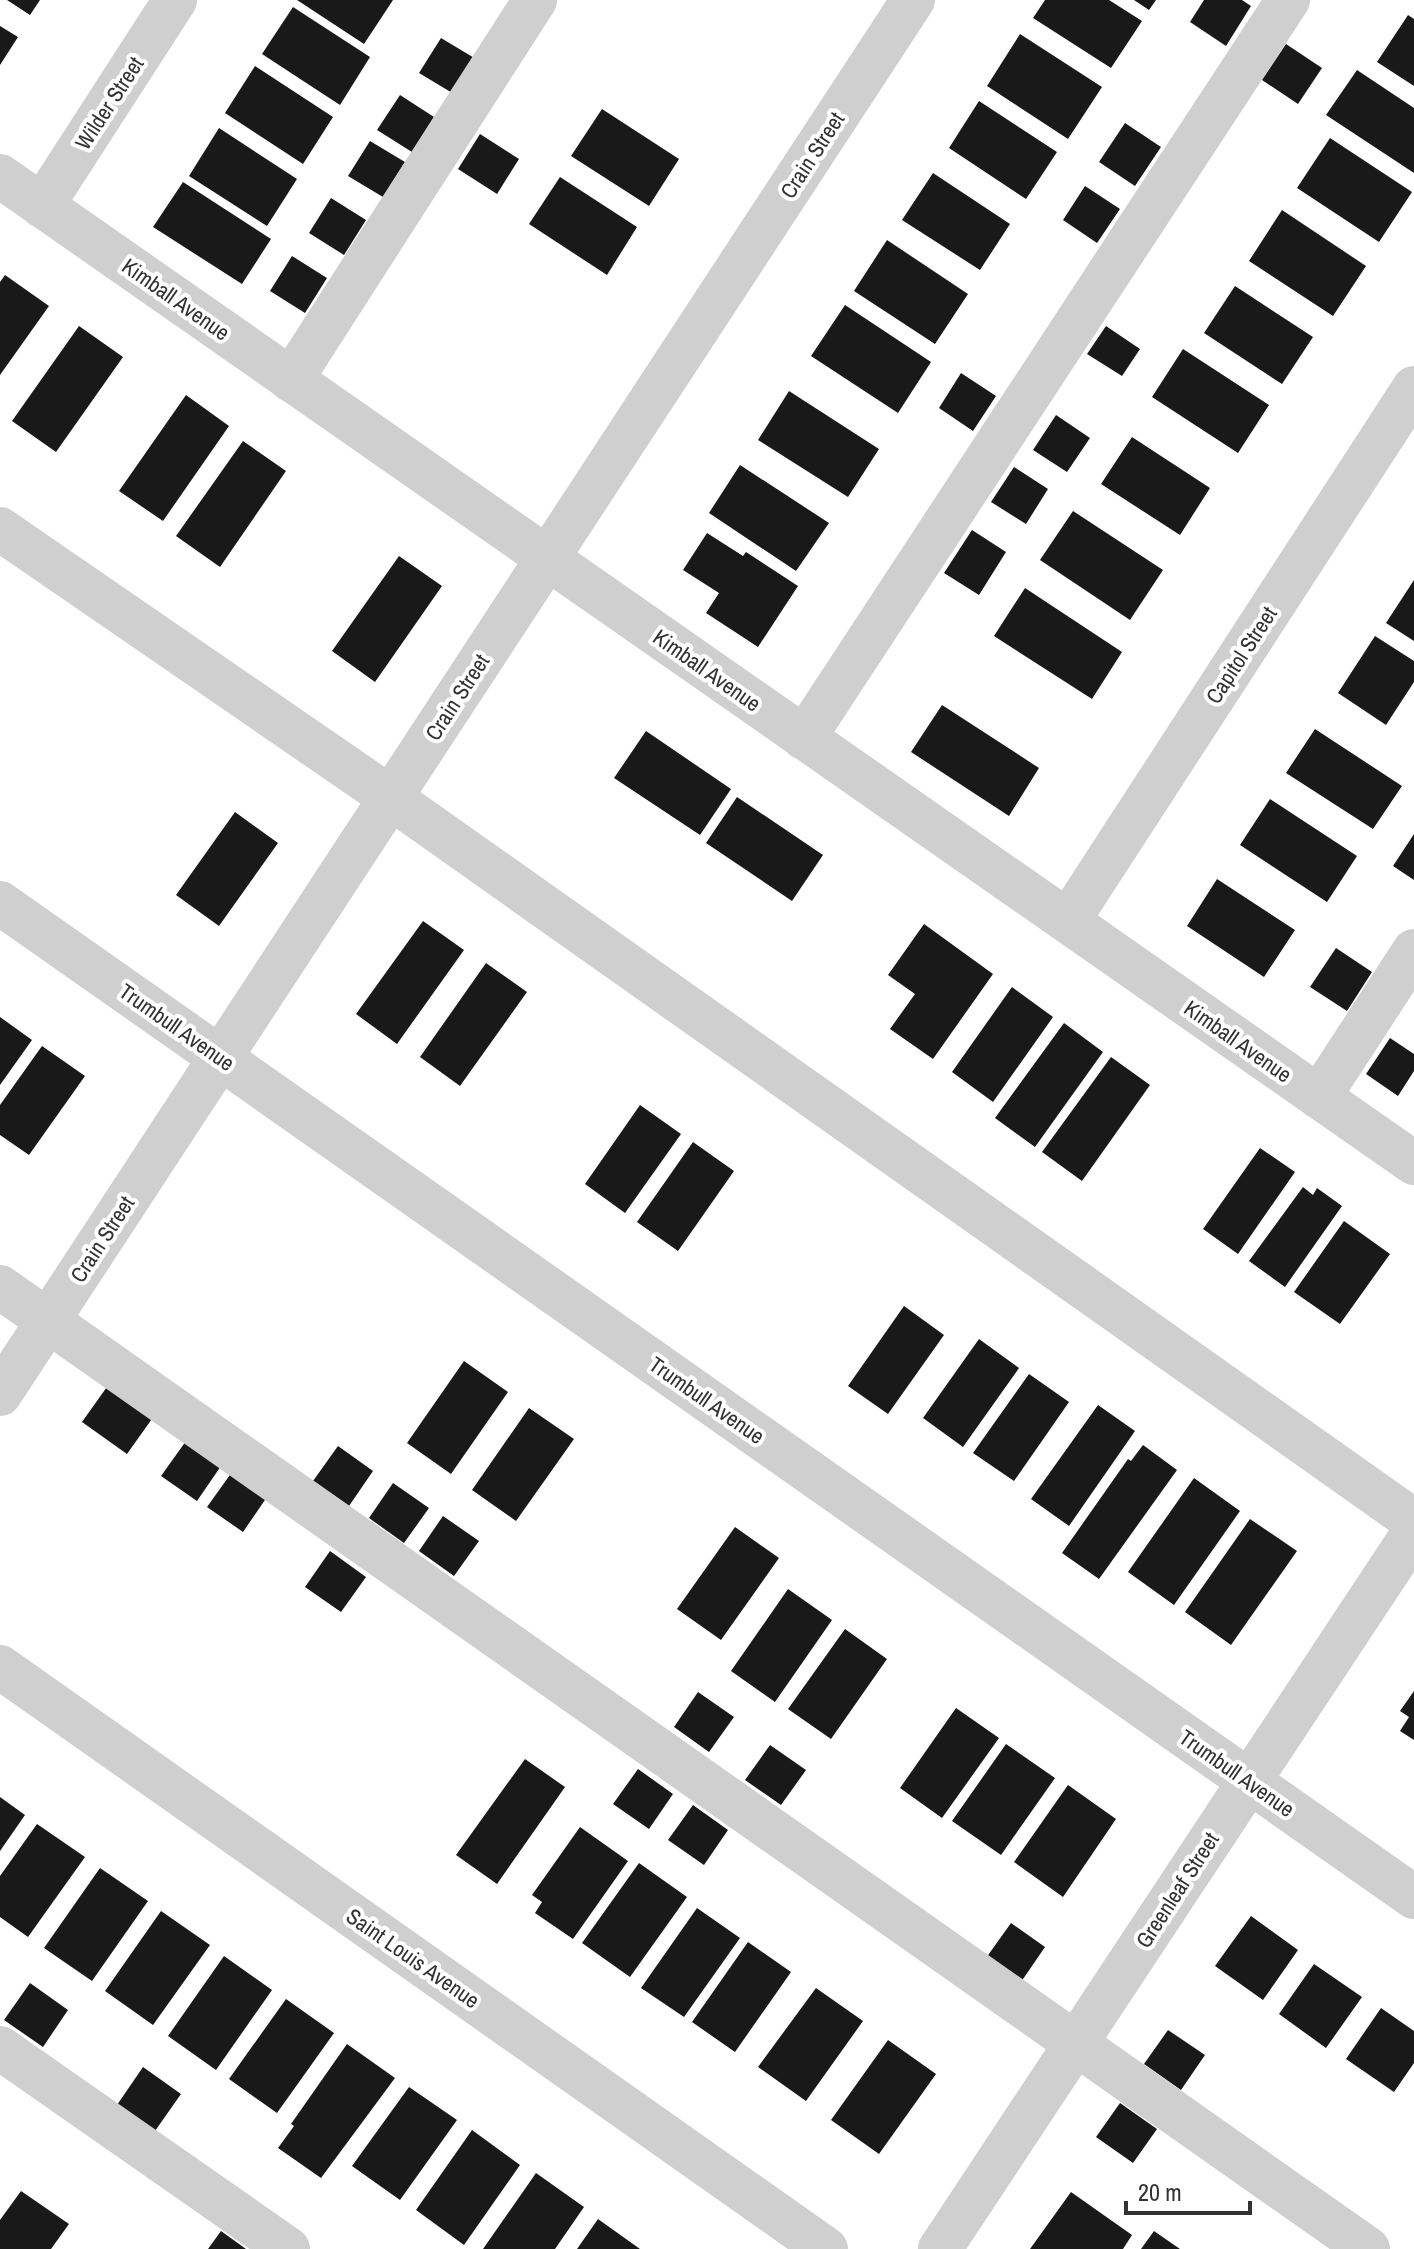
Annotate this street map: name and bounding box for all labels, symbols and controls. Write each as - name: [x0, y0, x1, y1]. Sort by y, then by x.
- street label: Wilder Street: [68, 51, 150, 155]
- street label: Crain Street: [773, 106, 851, 204]
- street label: Kimball Avenue: [116, 251, 236, 347]
- street label: Capitol Street: [1198, 601, 1284, 709]
- street label: Kimball Avenue: [647, 622, 767, 718]
- street label: Crain Street: [418, 648, 496, 746]
- street label: Trumbull Avenue: [113, 976, 241, 1078]
- street label: Kimball Avenue: [1178, 993, 1298, 1089]
- street label: Crain Street: [63, 1190, 141, 1288]
- street label: Trumbull Avenue: [643, 1349, 771, 1451]
- street label: Trumbull Avenue: [1173, 1722, 1301, 1824]
- street label: Greenleaf Street: [1128, 1826, 1226, 1954]
- street label: Saint Louis Avenue: [340, 1901, 486, 2015]
- scale bar: [1126, 2165, 1250, 2215]
- text: 20 m: [1138, 2176, 1182, 2208]

